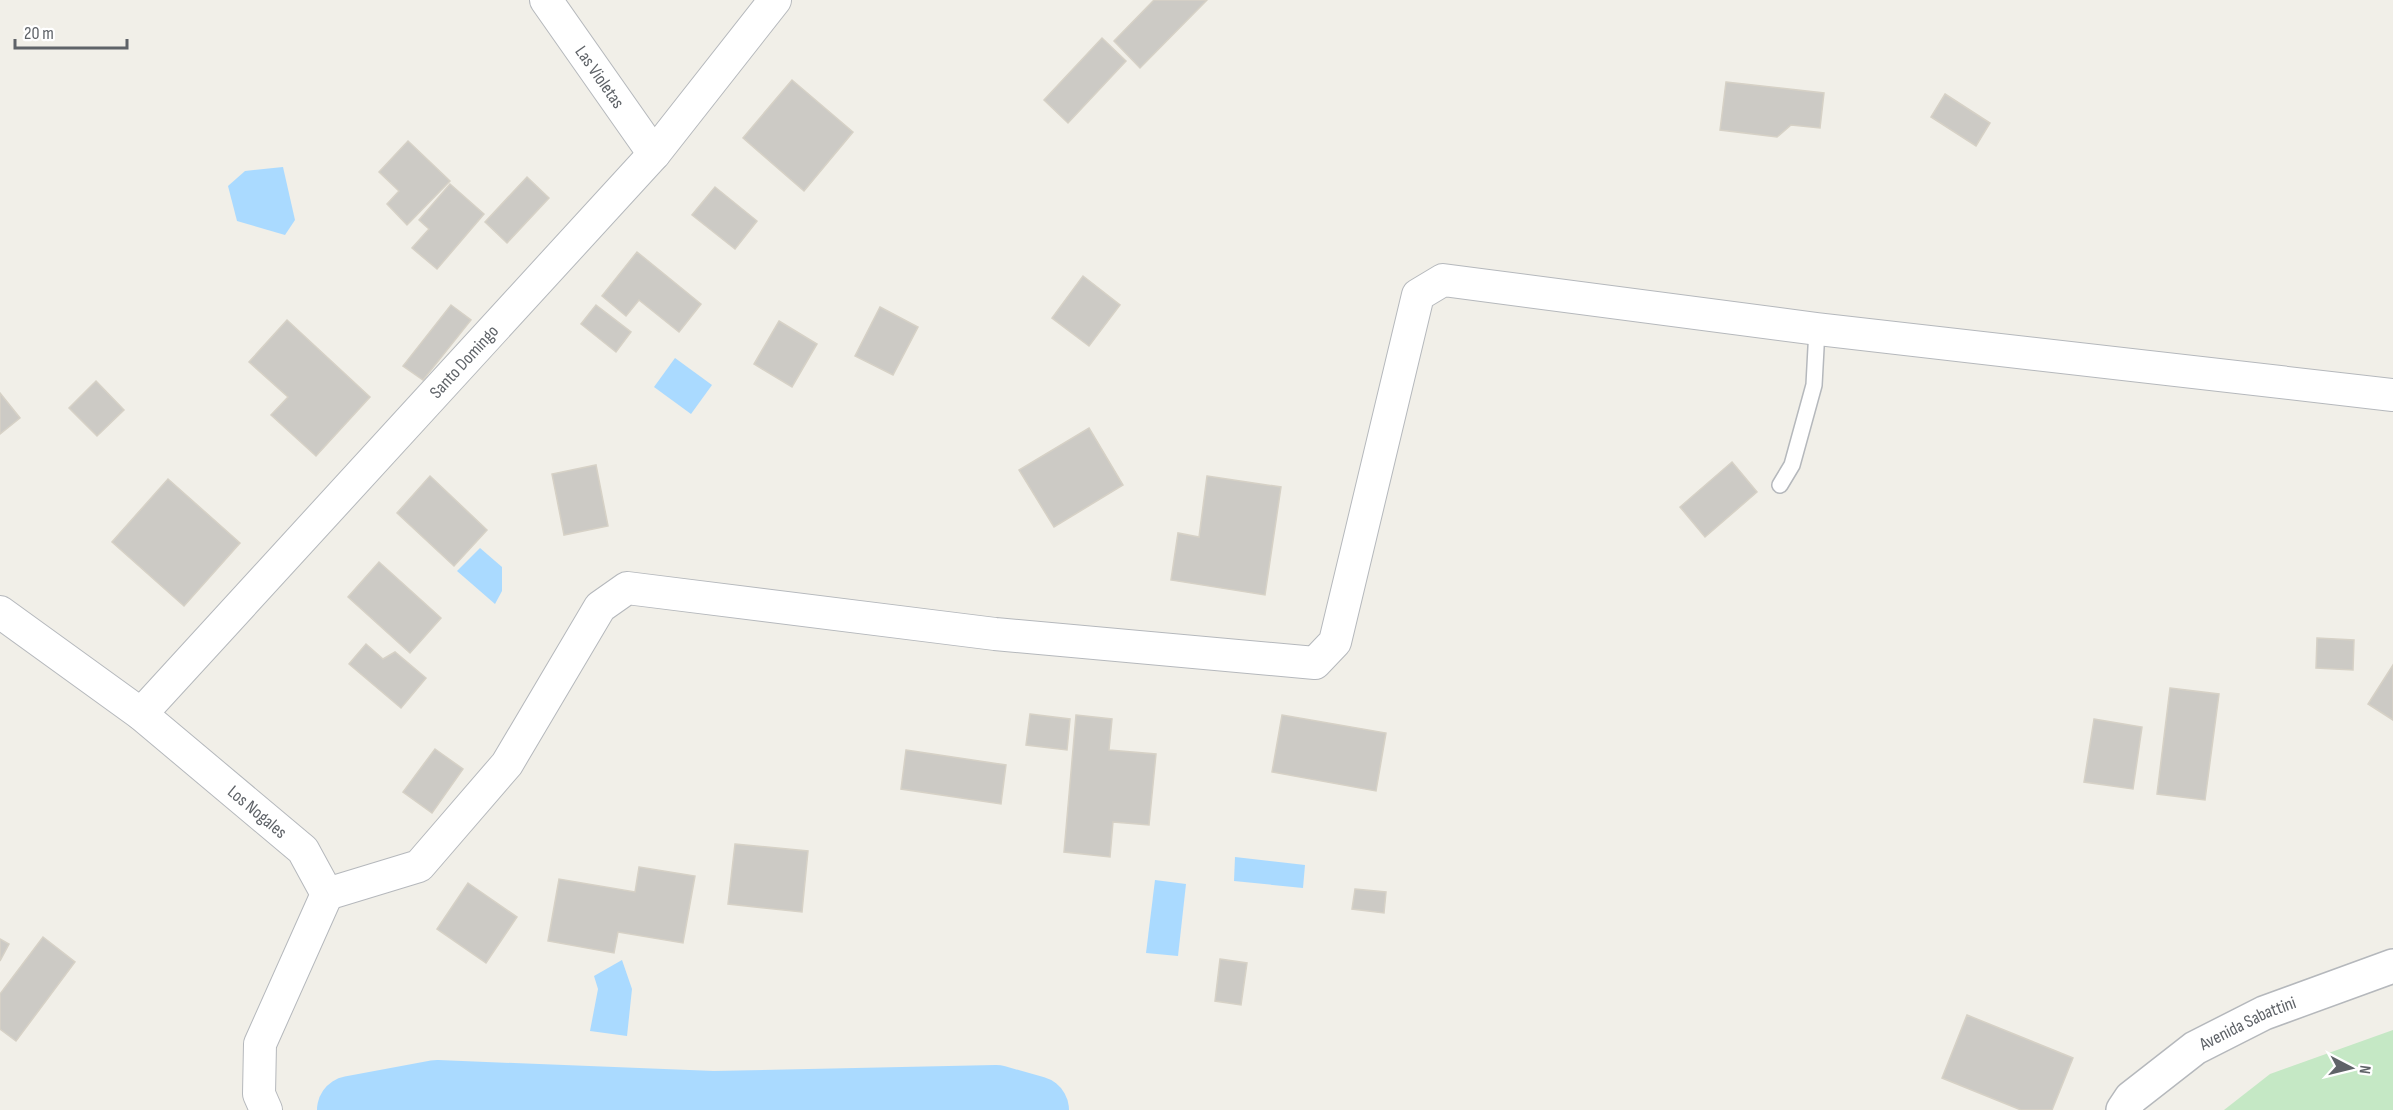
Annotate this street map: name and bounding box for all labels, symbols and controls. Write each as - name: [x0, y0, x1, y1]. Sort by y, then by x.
- scale bar: [15, 12, 128, 50]
- text: 20 m: [24, 23, 54, 44]
- street label: Las Violetas: [571, 42, 629, 112]
- street label: Santo Domingo: [425, 321, 503, 402]
- street label: Los Nogales: [224, 781, 291, 843]
- street label: Avenida Sabattini: [2195, 992, 2299, 1055]
- north arrow: [2321, 1038, 2381, 1098]
- text: N: [2354, 1064, 2374, 1075]

